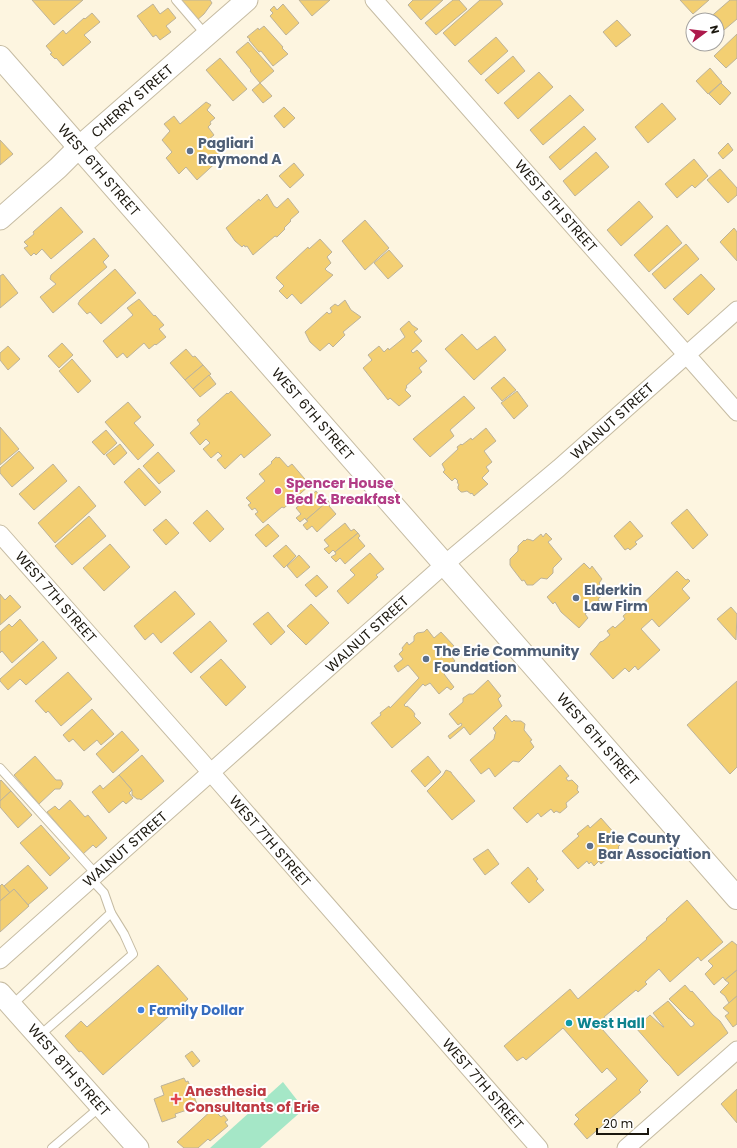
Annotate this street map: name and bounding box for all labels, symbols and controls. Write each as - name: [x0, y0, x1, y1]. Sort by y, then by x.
- north arrow: [685, 12, 725, 52]
- text: N: [706, 23, 723, 35]
- street label: CHERRY STREET: [87, 59, 178, 142]
- street label: WEST 6TH STREET: [53, 119, 145, 221]
- place label: Pagliari Raymond A: [198, 133, 282, 169]
- marker: Pagliari Raymond A: [185, 146, 195, 156]
- street label: WEST 5TH STREET: [510, 156, 602, 257]
- street label: WEST 6TH STREET: [267, 363, 359, 465]
- street label: WALNUT STREET: [566, 378, 658, 464]
- place label: Spencer House Bed & Breakfast: [286, 473, 401, 509]
- marker: Spencer House Bed & Breakfast: [273, 486, 283, 496]
- street label: WEST 7TH STREET: [11, 547, 102, 647]
- place label: Elderkin Law Firm: [584, 580, 648, 616]
- street label: WALNUT STREET: [321, 591, 413, 677]
- marker: Elderkin Law Firm: [571, 593, 581, 603]
- place label: The Erie Community Foundation: [434, 641, 580, 677]
- marker: The Erie Community Foundation: [421, 654, 431, 664]
- street label: WEST 6TH STREET: [552, 688, 644, 790]
- street label: WEST 7TH STREET: [225, 791, 316, 891]
- street label: WALNUT STREET: [78, 806, 172, 891]
- place label: Erie County Bar Association: [598, 828, 711, 864]
- marker: Erie County Bar Association: [585, 841, 595, 851]
- place label: Family Dollar: [149, 1000, 244, 1020]
- marker: Family Dollar: [136, 1005, 146, 1015]
- place label: West Hall: [577, 1013, 645, 1033]
- marker: West Hall: [564, 1018, 574, 1028]
- street label: WEST 8TH STREET: [23, 1019, 115, 1121]
- street label: WEST 7TH STREET: [438, 1034, 529, 1134]
- place label: Anesthesia Consultants of Erie: [185, 1081, 320, 1117]
- marker: Anesthesia Consultants of Erie: [170, 1093, 182, 1105]
- scale bar: [597, 1110, 648, 1136]
- text: 20 m: [603, 1115, 633, 1132]

